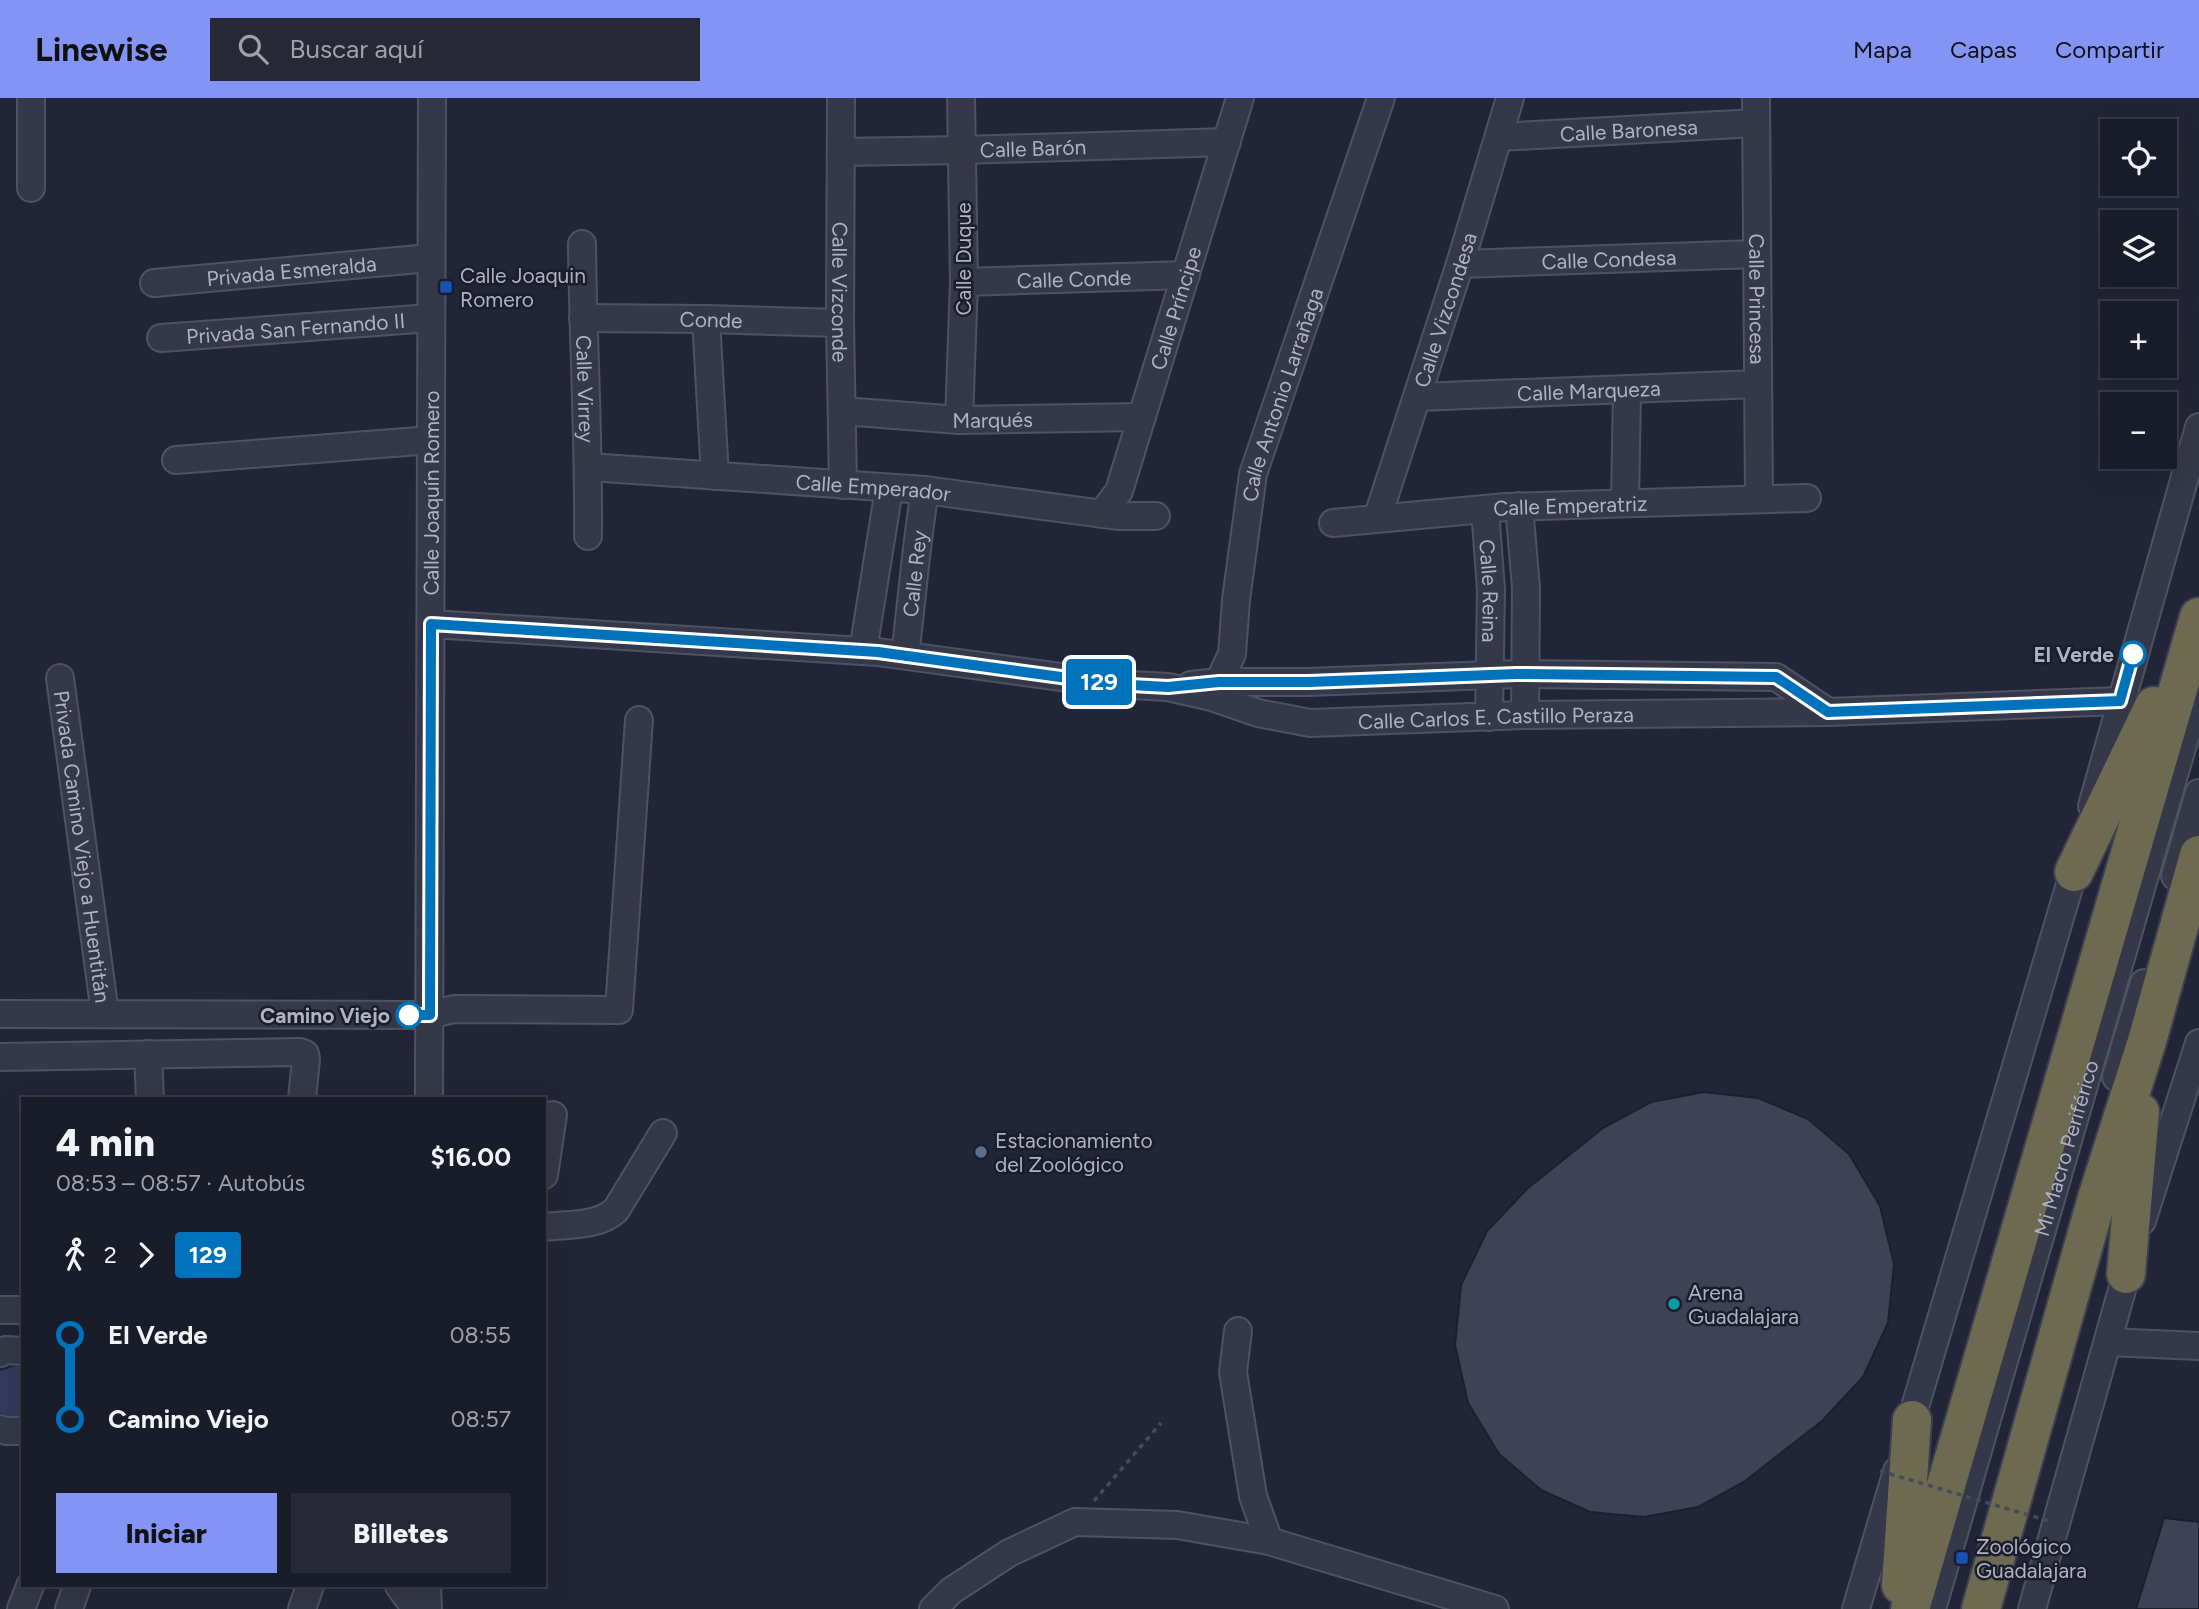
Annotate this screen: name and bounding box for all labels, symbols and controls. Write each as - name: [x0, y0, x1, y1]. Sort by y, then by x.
- search box: [210, 18, 700, 81]
- text: Linewise: [35, 30, 168, 69]
- icon: search: [234, 30, 272, 68]
- text: Buscar aquí: [290, 33, 423, 65]
- text: Mapa: [1853, 35, 1912, 64]
- text: Capas: [1950, 35, 2017, 64]
- text: Compartir: [2055, 35, 2164, 64]
- street label: Calle Baronesa: [1559, 114, 1699, 146]
- map controls: [2100, 119, 2177, 469]
- button: locate: [2100, 119, 2177, 196]
- street label: Calle Barón: [979, 134, 1086, 162]
- street label: Calle Duque: [951, 202, 976, 316]
- button: layers: [2100, 210, 2177, 287]
- street label: Calle Vizconde: [827, 222, 853, 363]
- street label: Calle Vizcondesa: [1408, 229, 1481, 390]
- street label: Calle Princesa: [1745, 233, 1770, 365]
- street label: Calle Príncipe: [1145, 243, 1206, 373]
- street label: Calle Condesa: [1541, 244, 1677, 274]
- street label: Privada Esmeralda: [205, 250, 378, 291]
- place label: Calle Joaquin Romero: [460, 263, 586, 312]
- street label: Calle Conde: [1016, 264, 1132, 293]
- marker: Calle Joaquin Romero: [438, 279, 454, 295]
- street label: Calle Antonio Larrañaga: [1237, 284, 1328, 503]
- button: +: [2100, 301, 2177, 378]
- street label: Conde: [679, 306, 743, 333]
- street label: Privada San Fernando II: [185, 307, 406, 349]
- street label: Calle Virrey: [572, 335, 600, 443]
- street label: Calle Marqueza: [1517, 375, 1661, 406]
- street label: Calle Joaquín Romero: [418, 390, 444, 596]
- button: −: [2100, 392, 2177, 469]
- street label: Marqués: [952, 406, 1033, 433]
- street label: Calle Emperador: [795, 469, 952, 506]
- street label: Calle Emperatriz: [1492, 490, 1648, 521]
- street label: Calle Rey: [897, 529, 932, 618]
- street label: Calle Reina: [1475, 538, 1504, 643]
- marker: El Verde: [2120, 641, 2146, 667]
- place label: El Verde: [2033, 642, 2114, 667]
- line badge: 129: [1059, 659, 1139, 705]
- text: 129: [1080, 667, 1118, 696]
- street label: Privada Camino Viejo a Huentitán: [49, 689, 116, 1004]
- street label: Calle Carlos E. Castillo Peraza: [1358, 701, 1634, 734]
- marker: Camino Viejo: [396, 1002, 422, 1028]
- place label: Camino Viejo: [260, 1003, 390, 1028]
- street label: Mi Macro Periférico: [2028, 1057, 2103, 1239]
- text: 4 min: [56, 1120, 155, 1166]
- place label: Estacionamiento del Zoológico: [995, 1128, 1153, 1177]
- text: $16.00: [430, 1141, 511, 1173]
- marker: Estacionamiento del Zoológico: [973, 1144, 989, 1160]
- text: 08:53 – 08:57 · Autobús: [56, 1169, 305, 1197]
- icon: walk: [56, 1236, 94, 1274]
- icon: forward: [127, 1236, 165, 1274]
- text: 129: [189, 1240, 227, 1269]
- text: 2: [104, 1241, 117, 1269]
- place label: Arena Guadalajara: [1688, 1280, 1799, 1329]
- marker: Arena Guadalajara: [1666, 1296, 1682, 1312]
- text: El Verde: [108, 1319, 208, 1351]
- text: 08:55: [450, 1321, 511, 1349]
- text: Camino Viejo: [108, 1403, 269, 1435]
- text: 08:57: [451, 1405, 511, 1433]
- button: Iniciar: [56, 1493, 277, 1573]
- button: Billetes: [291, 1493, 511, 1573]
- place label: Zoológico Guadalajara: [1976, 1534, 2087, 1583]
- marker: Zoológico Guadalajara: [1954, 1550, 1970, 1566]

